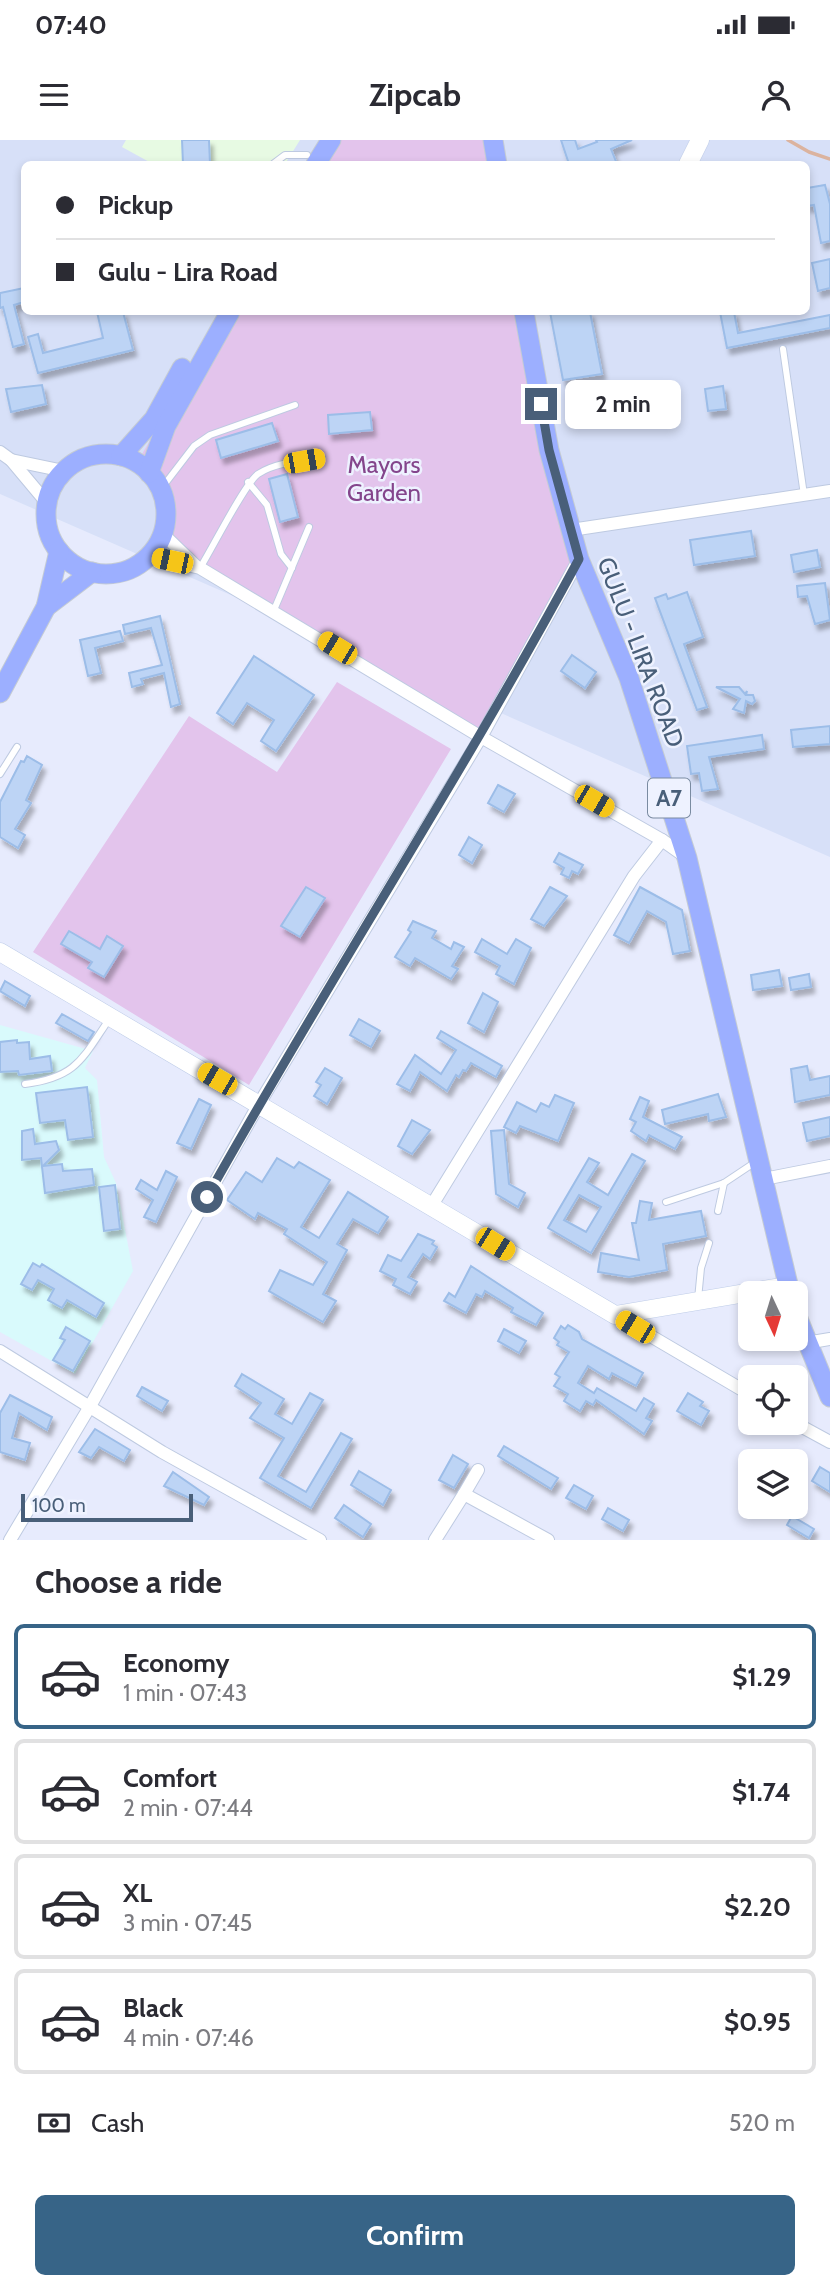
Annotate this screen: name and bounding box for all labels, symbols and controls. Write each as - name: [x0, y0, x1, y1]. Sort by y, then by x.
- text: 07:40: [35, 9, 107, 41]
- text: Zipcab: [369, 75, 461, 114]
- icon: menu: [35, 76, 73, 114]
- icon: person: [757, 76, 795, 114]
- text: Pickup: [98, 189, 173, 221]
- text: Gulu - Lira Road: [98, 256, 278, 288]
- callout: 2 min: [566, 380, 681, 428]
- route end: [525, 388, 557, 420]
- text: 2 min: [595, 390, 651, 418]
- car: [282, 447, 327, 475]
- park label: Mayors Garden: [347, 450, 421, 507]
- car: [150, 546, 195, 576]
- street label: GULU - LIRA ROAD: [591, 553, 691, 751]
- car: [314, 628, 361, 668]
- road number: A7: [648, 778, 690, 818]
- car: [571, 781, 618, 821]
- car: [194, 1059, 241, 1099]
- route start: [191, 1181, 223, 1213]
- car: [472, 1224, 519, 1264]
- north arrow: [738, 1281, 808, 1351]
- map controls: [738, 1281, 808, 1519]
- car: [612, 1307, 659, 1347]
- button: locate: [738, 1365, 808, 1435]
- button: layers: [738, 1449, 808, 1519]
- scale bar: [21, 1491, 192, 1523]
- text: 100 m: [32, 1494, 86, 1517]
- text: Choose a ride: [35, 1562, 222, 1601]
- icon: car: [39, 1645, 102, 1708]
- text: Economy: [123, 1647, 229, 1679]
- text: $1.29: [732, 1661, 791, 1693]
- text: 1 min · 07:43: [123, 1679, 247, 1707]
- icon: car: [39, 1760, 102, 1823]
- text: Comfort: [123, 1762, 217, 1794]
- text: $1.74: [732, 1776, 791, 1808]
- text: 2 min · 07:44: [123, 1794, 253, 1822]
- icon: car: [39, 1875, 102, 1938]
- text: XL: [123, 1877, 152, 1909]
- text: $2.20: [724, 1891, 791, 1923]
- text: 3 min · 07:45: [123, 1909, 252, 1937]
- icon: car: [39, 1990, 102, 2053]
- text: Black: [123, 1992, 183, 2024]
- text: $0.95: [724, 2006, 791, 2038]
- text: 4 min · 07:46: [123, 2024, 254, 2052]
- icon: cash: [35, 2104, 73, 2142]
- text: Cash: [91, 2107, 144, 2139]
- text: 520 m: [729, 2109, 795, 2137]
- button: Confirm: [35, 2195, 795, 2275]

